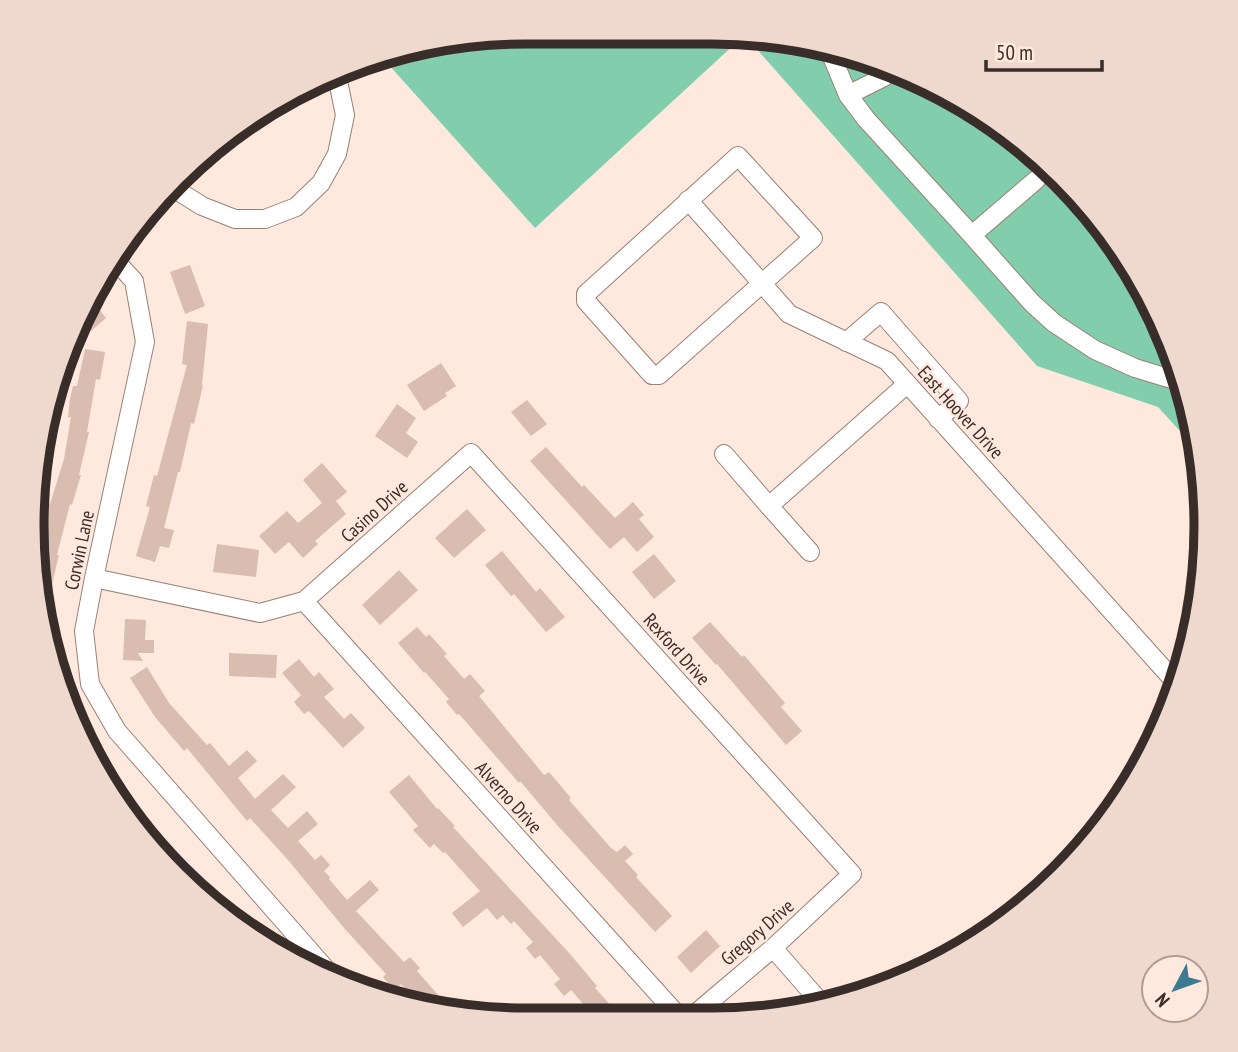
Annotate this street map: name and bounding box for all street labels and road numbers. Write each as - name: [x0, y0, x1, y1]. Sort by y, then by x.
- street label: East Hoover Drive: [913, 361, 1009, 464]
- street label: Casino Drive: [336, 475, 412, 547]
- street label: Corwin Lane: [59, 508, 99, 592]
- street label: Rexford Drive: [638, 608, 716, 690]
- street label: Alverno Drive: [470, 756, 548, 838]
- street label: Gregory Drive: [716, 894, 799, 970]

